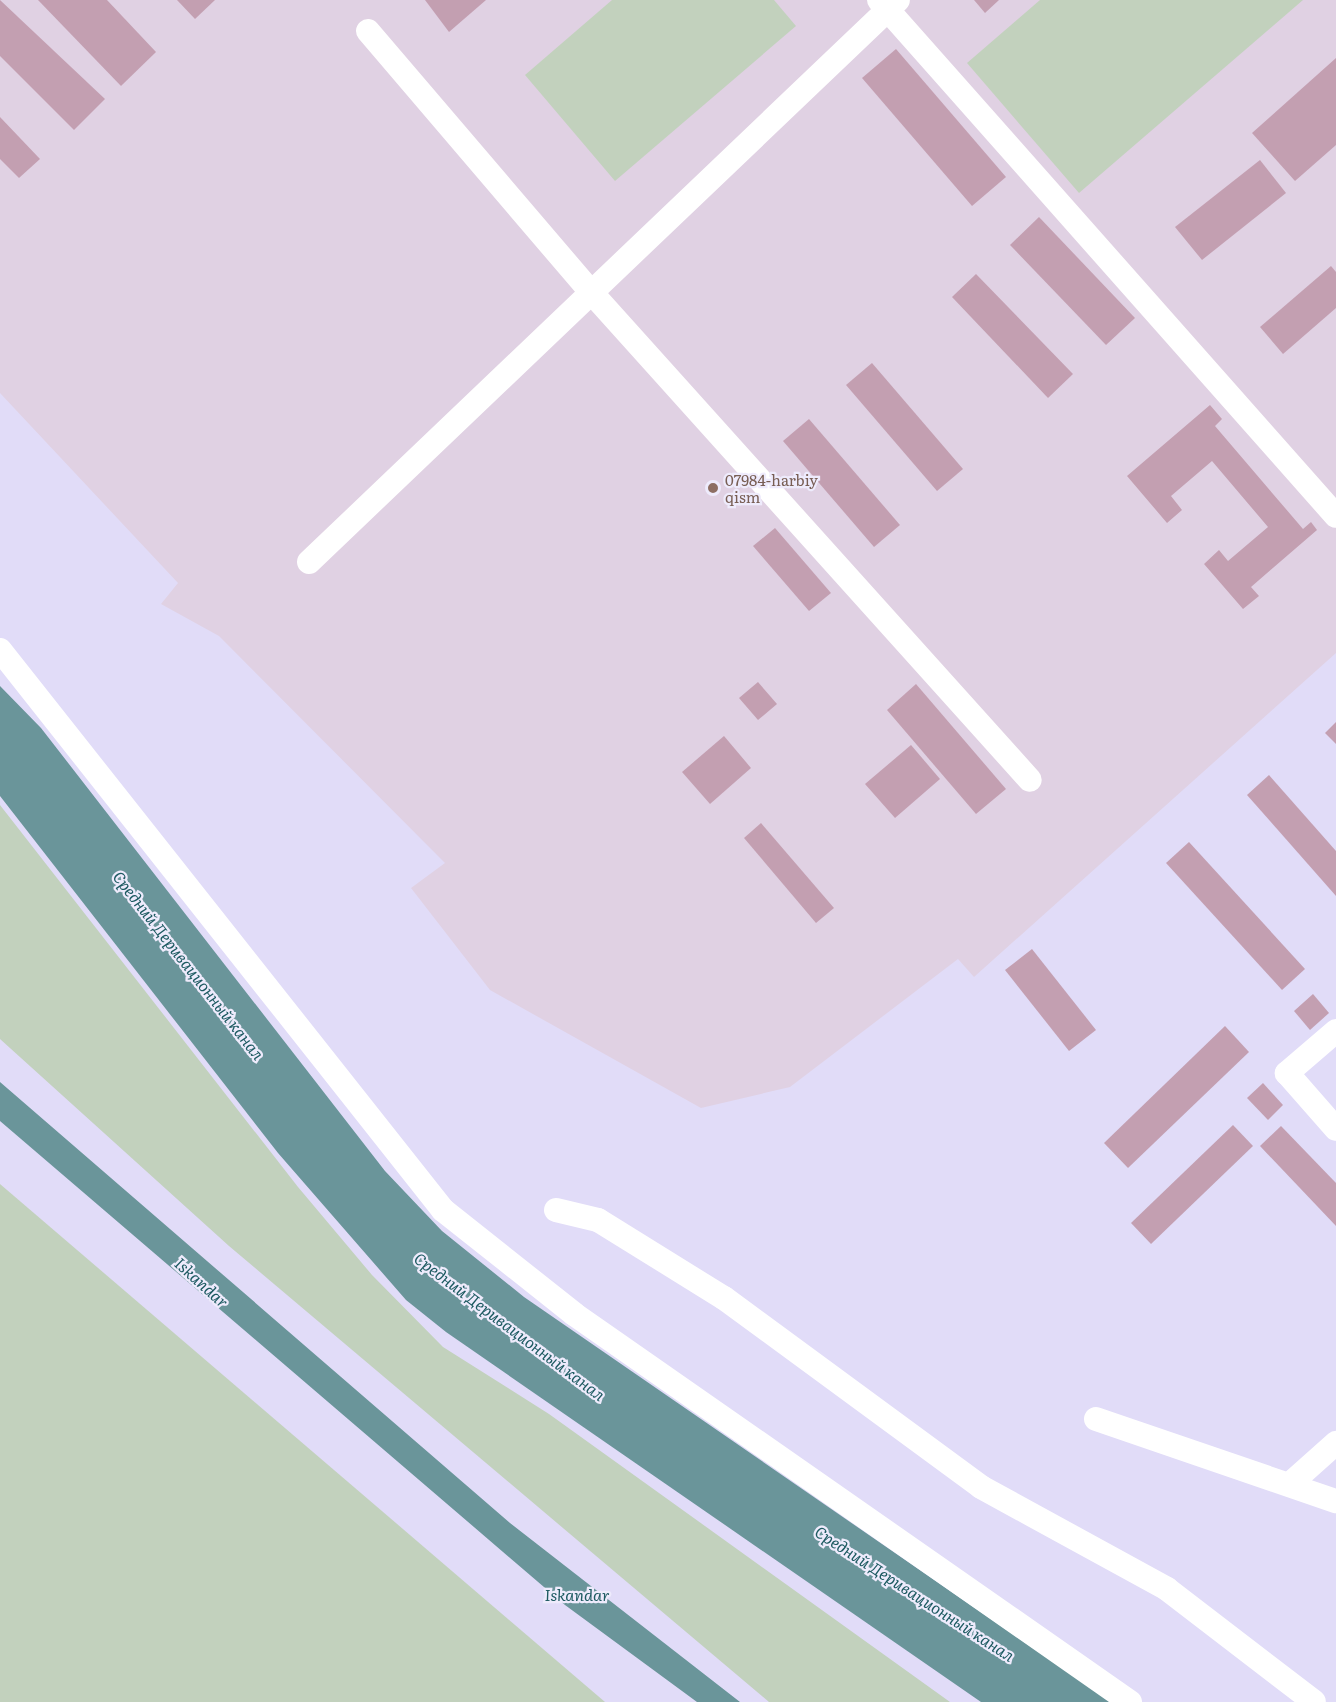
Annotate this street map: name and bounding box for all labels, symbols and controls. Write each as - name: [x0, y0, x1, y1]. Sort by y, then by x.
- place label: 07984-harbiy qism: [725, 470, 818, 505]
- marker: 07984-harbiy qism: [706, 481, 720, 495]
- water label: Средний Деривационный канал: [109, 867, 269, 1063]
- water label: Средний Деривационный канал: [411, 1248, 609, 1404]
- water label: Iskandar: [171, 1253, 233, 1311]
- water label: Средний Деривационный канал: [812, 1521, 1018, 1665]
- water label: Iskandar: [544, 1584, 610, 1604]

